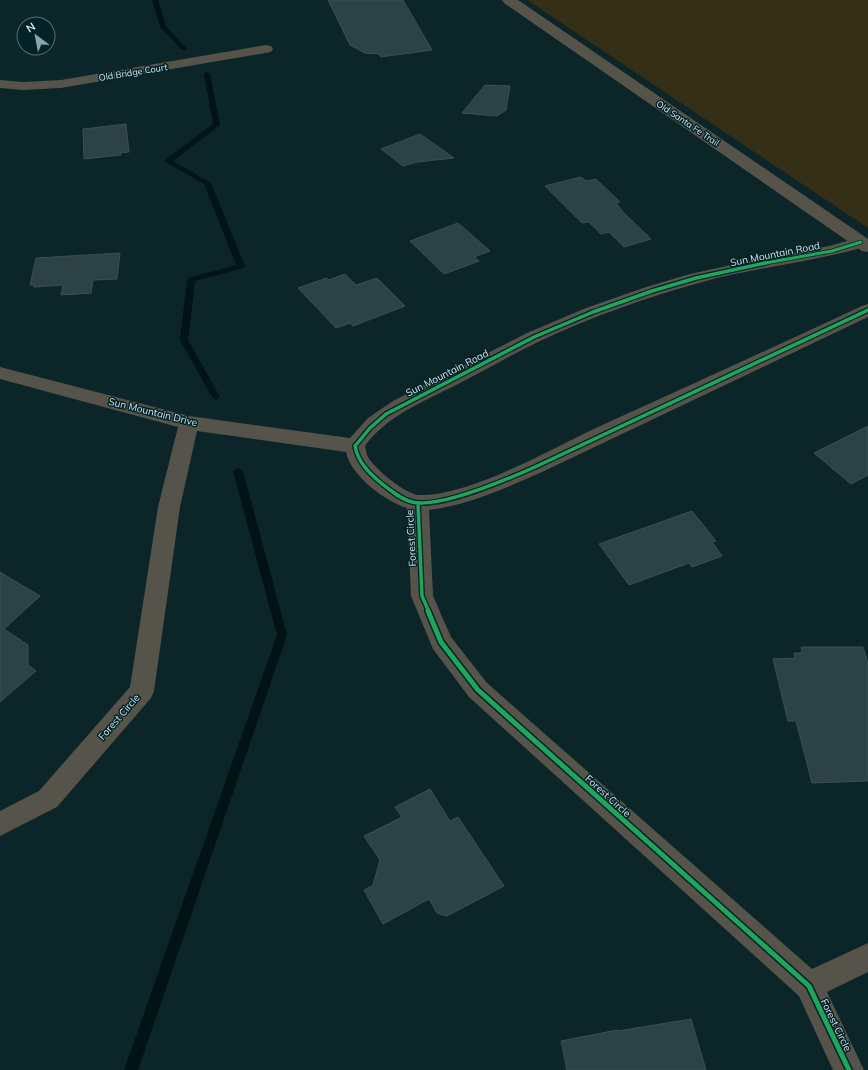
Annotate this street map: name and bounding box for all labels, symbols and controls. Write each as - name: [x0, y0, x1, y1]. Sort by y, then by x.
- north arrow: [16, 16, 56, 56]
- text: N: [23, 19, 38, 36]
- street label: Old Bridge Court: [98, 61, 168, 83]
- street label: Old Santa Fe Trail: [654, 98, 722, 148]
- street label: Sun Mountain Road: [729, 239, 821, 269]
- street label: Sun Mountain Road: [403, 346, 491, 400]
- street label: Sun Mountain Drive: [107, 395, 199, 429]
- street label: Forest Circle: [403, 509, 419, 567]
- street label: Forest Circle: [95, 691, 143, 743]
- street label: Forest Circle: [583, 772, 633, 820]
- street label: Forest Circle: [818, 997, 854, 1053]

